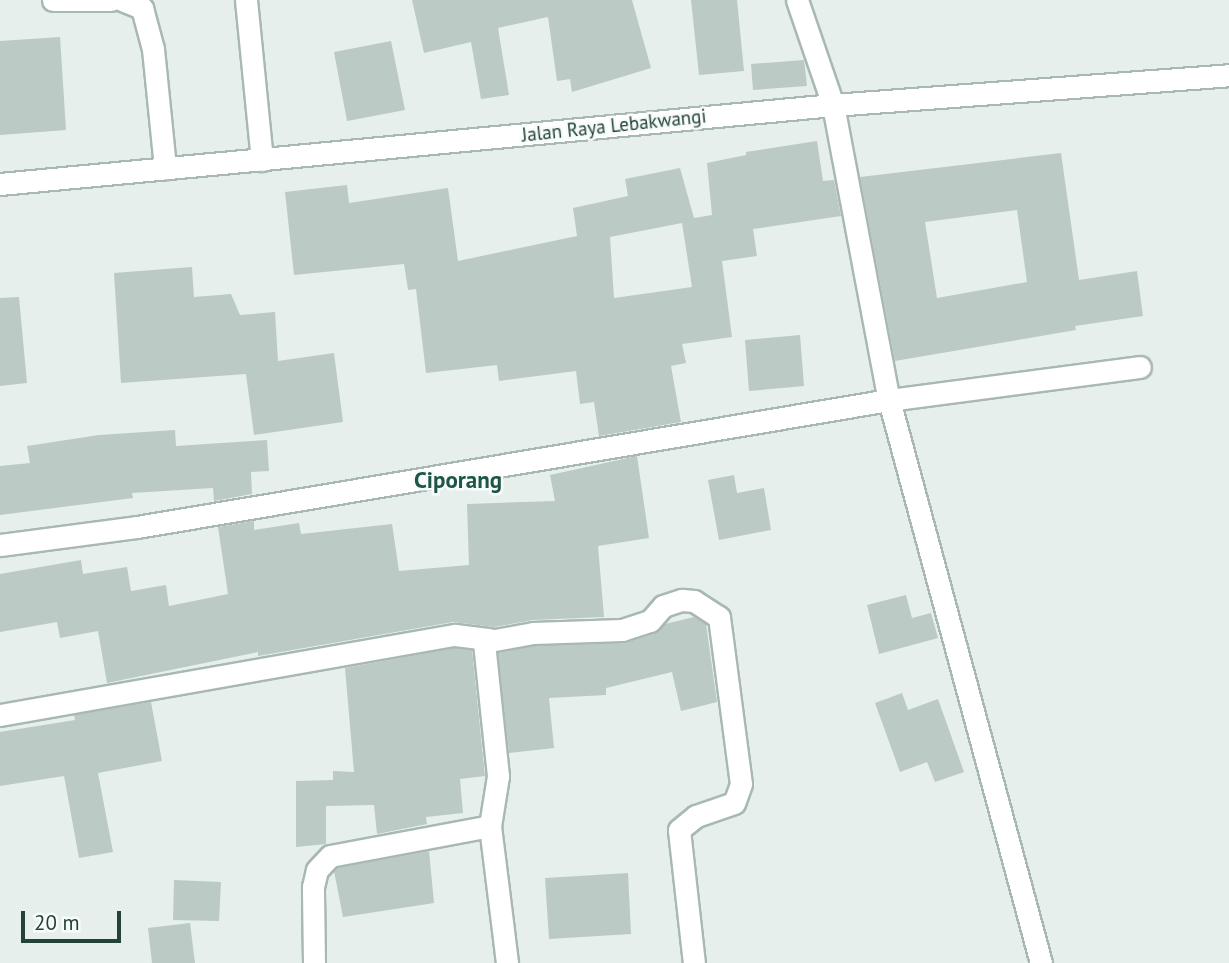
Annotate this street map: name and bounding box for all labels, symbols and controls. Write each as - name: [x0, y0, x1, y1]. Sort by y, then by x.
- street label: Jalan Raya Lebakwangi: [521, 105, 707, 147]
- district label: Ciporang: [414, 466, 502, 494]
- scale bar: [24, 897, 124, 941]
- text: 20 m: [34, 909, 80, 936]

